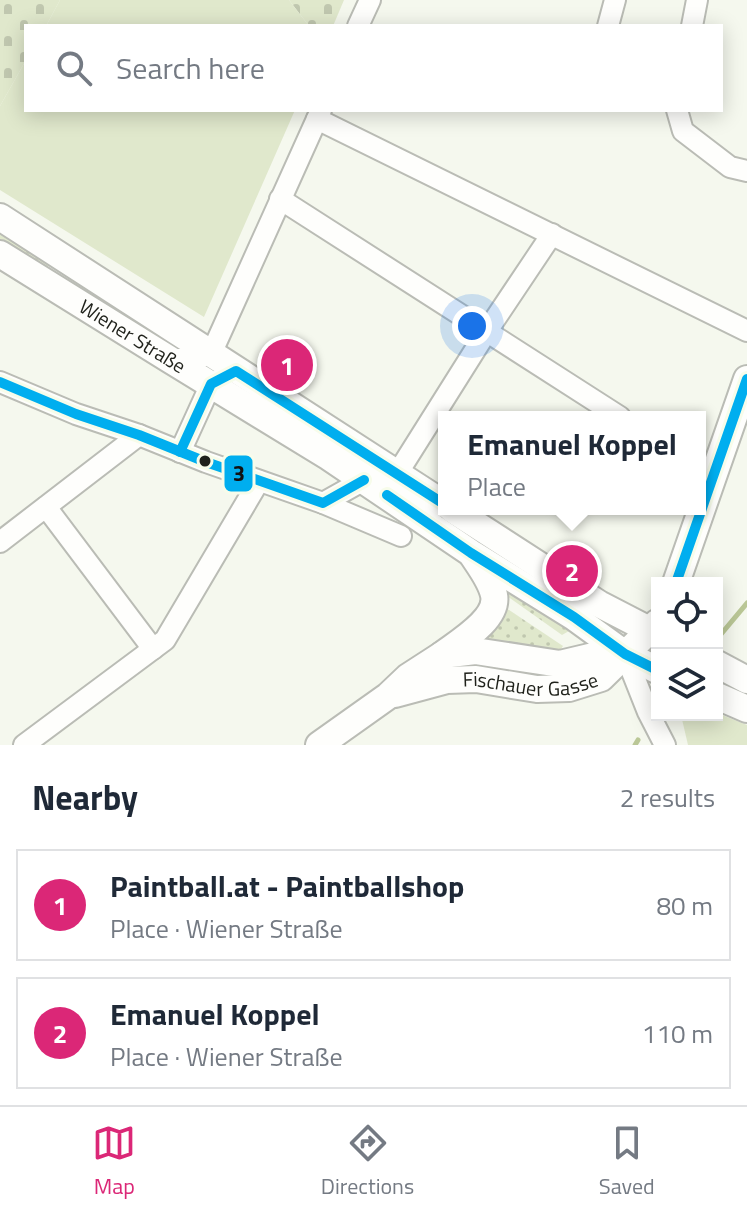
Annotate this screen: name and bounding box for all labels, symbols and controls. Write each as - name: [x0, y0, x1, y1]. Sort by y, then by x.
- search box: [24, 24, 723, 112]
- text: Search here: [116, 45, 265, 91]
- icon: search: [52, 46, 96, 90]
- street label: Wiener Straße: [73, 291, 192, 381]
- your location: [452, 306, 492, 346]
- pin: 1: [261, 335, 313, 395]
- popup: [438, 411, 706, 515]
- text: Emanuel Koppel: [467, 421, 677, 467]
- unlabelled marker: [197, 453, 213, 469]
- line badge: 3: [223, 454, 254, 493]
- text: 3: [233, 456, 245, 490]
- text: Place: [467, 467, 526, 506]
- pin: 2: [546, 541, 598, 601]
- map controls: [651, 577, 723, 721]
- button: locate: [651, 577, 723, 649]
- button: layers: [651, 649, 723, 721]
- street label: Fischauer Gasse: [462, 663, 602, 704]
- text: Nearby: [32, 771, 138, 823]
- text: 2 results: [620, 778, 715, 817]
- text: Paintball.at - Paintballshop: [110, 863, 464, 909]
- text: 1: [53, 886, 67, 925]
- text: 80 m: [656, 886, 713, 925]
- text: Place · Wiener Straße: [110, 909, 343, 948]
- text: Emanuel Koppel: [110, 991, 320, 1037]
- text: 2: [53, 1014, 67, 1053]
- text: 110 m: [642, 1014, 713, 1053]
- text: Place · Wiener Straße: [110, 1037, 343, 1076]
- tab: Map: [92, 1121, 136, 1203]
- tab: Directions: [321, 1121, 414, 1203]
- tab: Saved: [599, 1121, 655, 1203]

